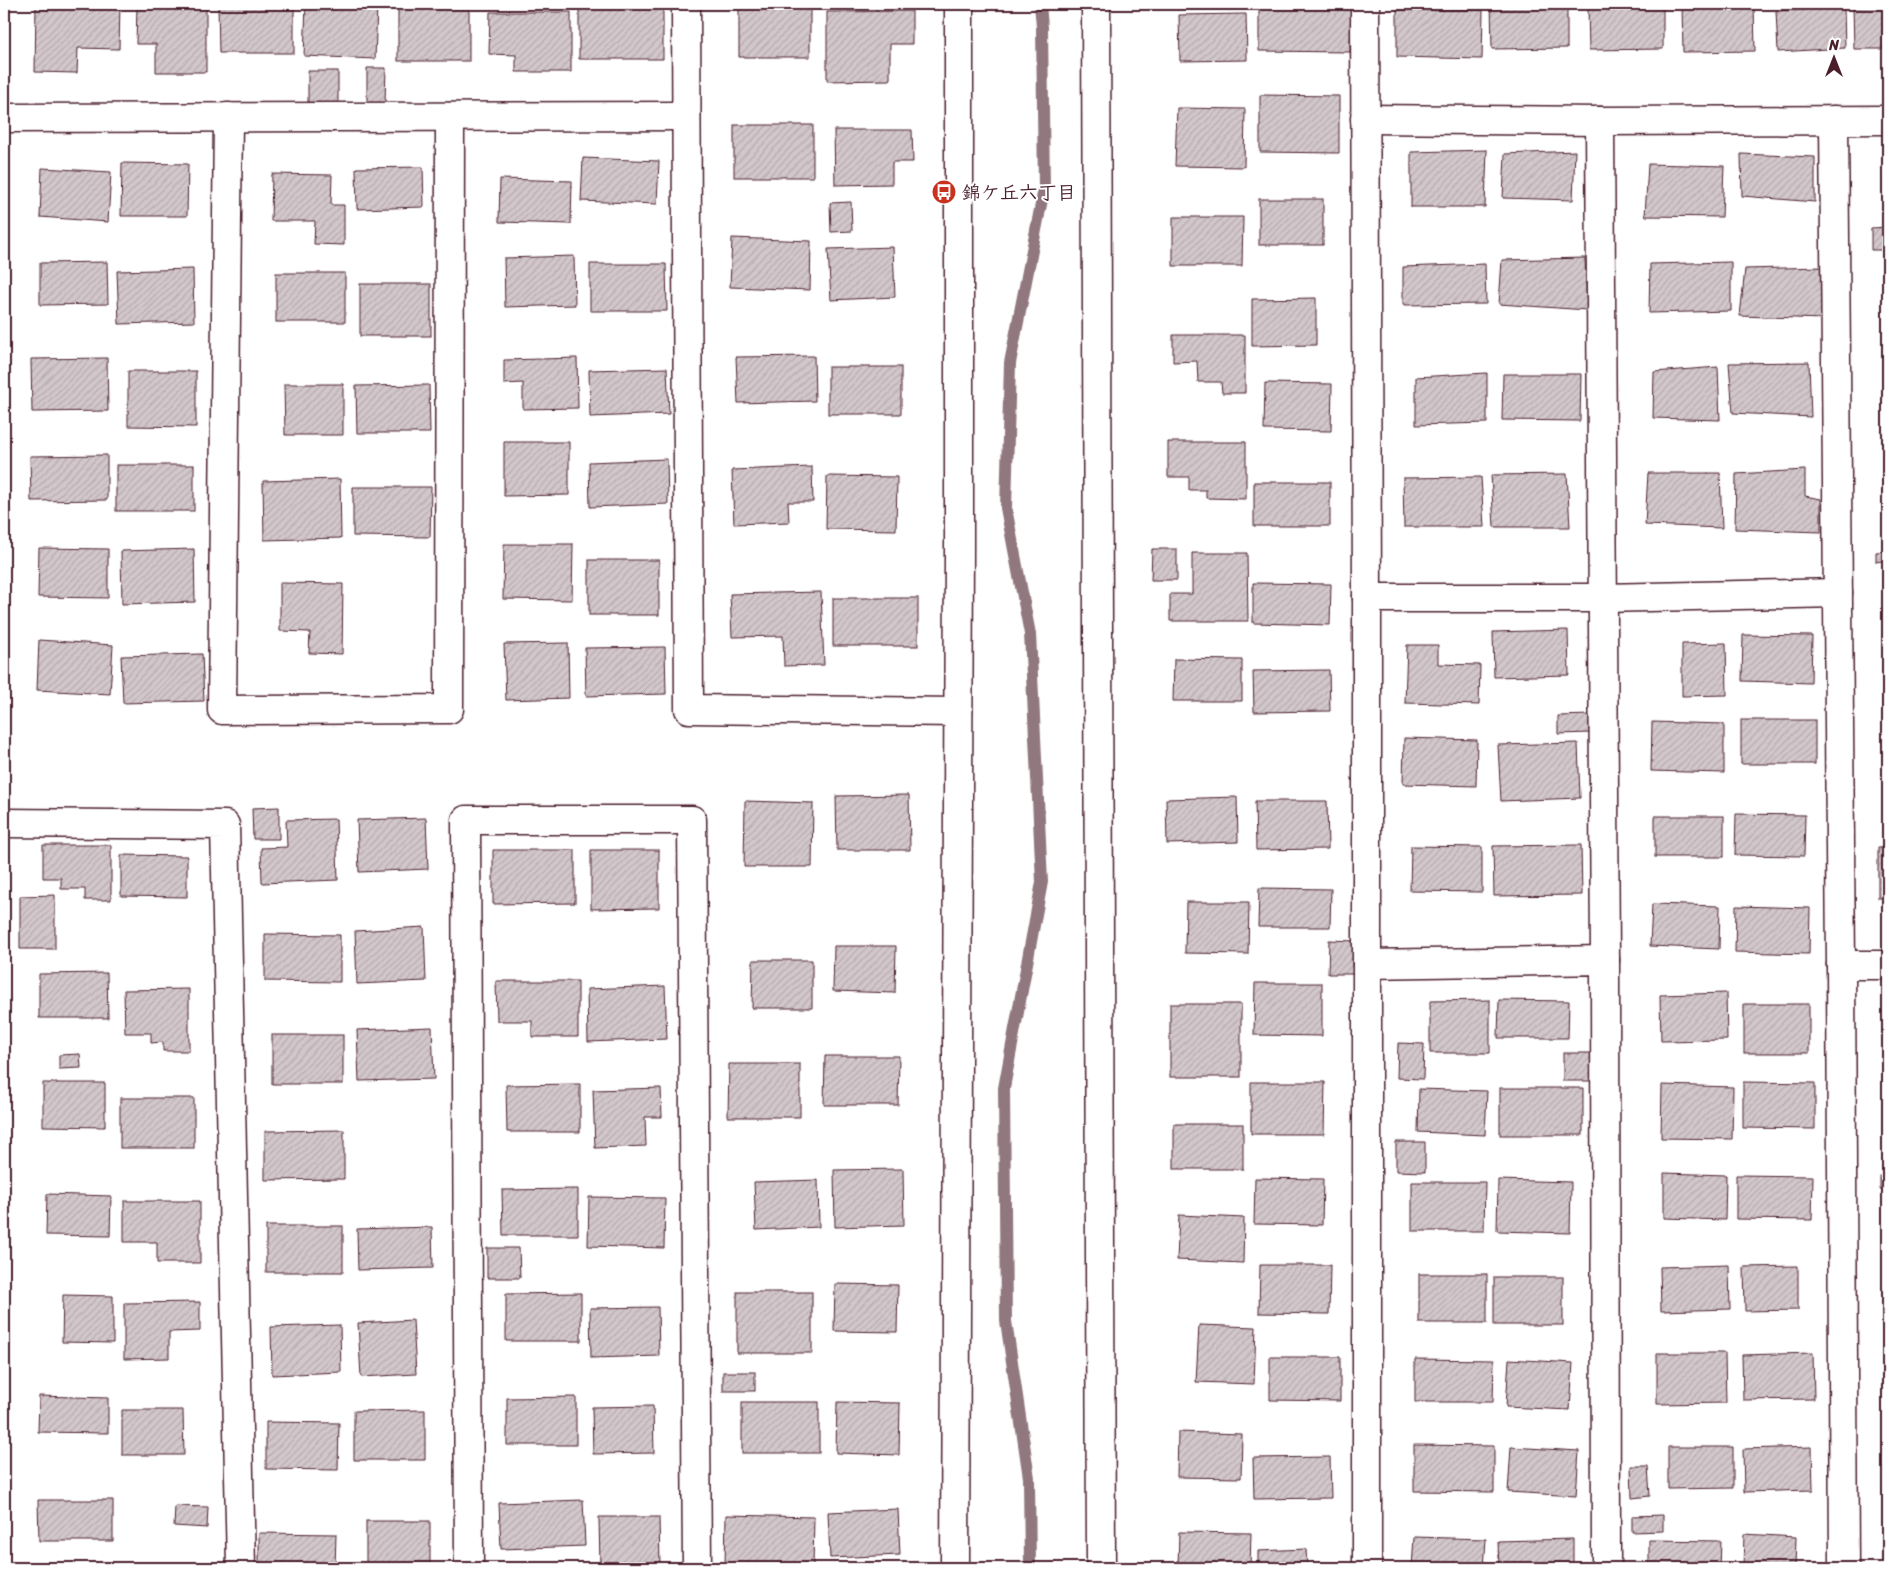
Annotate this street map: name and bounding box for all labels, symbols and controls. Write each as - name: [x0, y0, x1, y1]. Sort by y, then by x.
- north arrow: [1810, 32, 1860, 82]
- text: N: [1828, 33, 1839, 58]
- place label: 錦ケ丘六丁目: [962, 176, 1076, 209]
- bus stop icon: 錦ケ丘六丁目: [931, 179, 957, 205]

